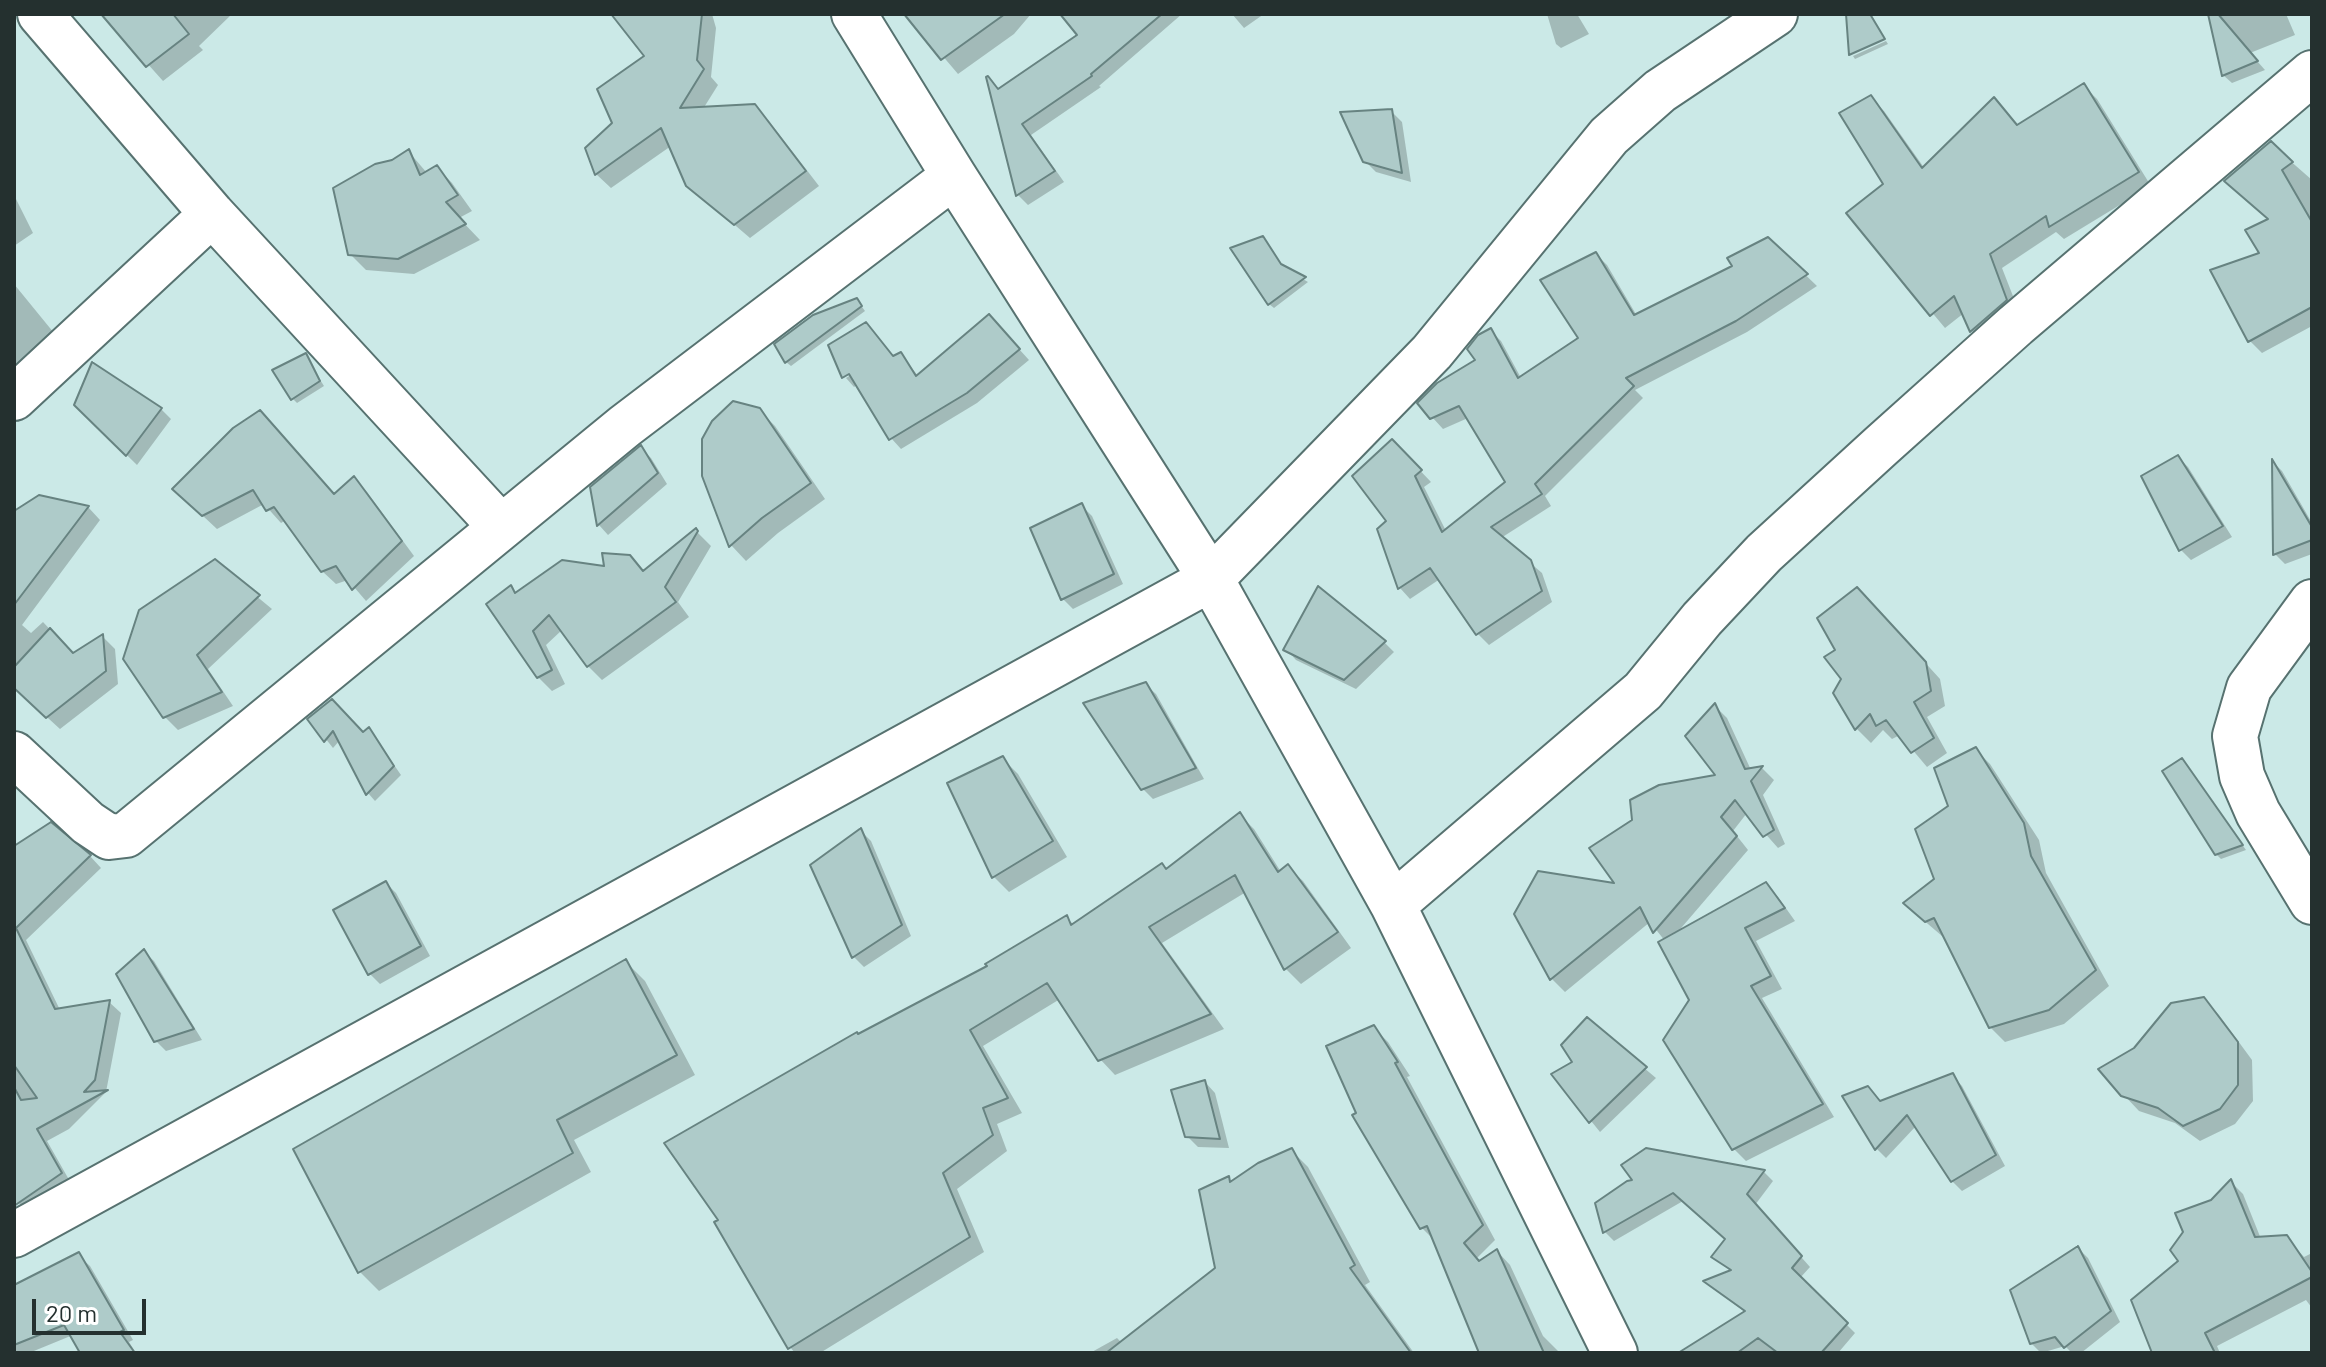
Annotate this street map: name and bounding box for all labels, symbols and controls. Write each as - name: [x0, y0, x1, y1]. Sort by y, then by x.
- scale bar: [36, 1283, 150, 1333]
- text: 20 m: [46, 1298, 97, 1327]

